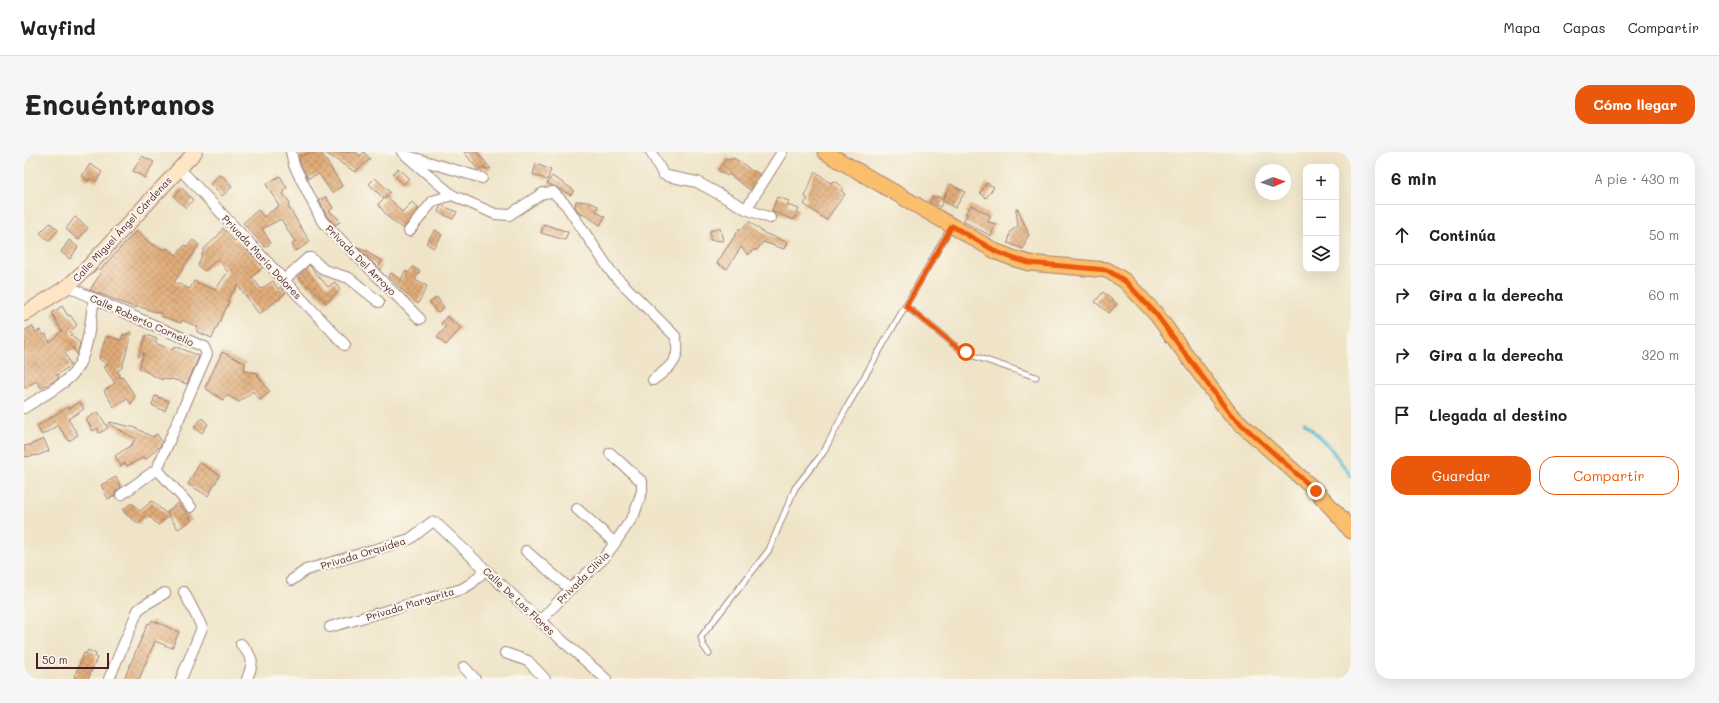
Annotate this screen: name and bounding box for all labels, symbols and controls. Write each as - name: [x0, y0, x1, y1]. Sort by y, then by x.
- text: Wayfind: [20, 15, 96, 40]
- text: Mapa: [1504, 18, 1541, 37]
- text: Capas: [1563, 18, 1606, 37]
- text: Compartir: [1628, 18, 1699, 37]
- button: Cómo llegar: [1575, 85, 1695, 124]
- text: Encuéntranos: [24, 86, 215, 122]
- north arrow: [1255, 164, 1291, 200]
- map controls: [1303, 164, 1339, 272]
- button: +: [1303, 164, 1339, 200]
- text: 6 min: [1391, 167, 1436, 189]
- text: A pie · 430 m: [1594, 170, 1679, 187]
- street label: Calle Miguel Ángel Cárdenas: [69, 173, 175, 285]
- button: −: [1303, 200, 1339, 236]
- street label: Privada María Dolores: [219, 212, 305, 302]
- street label: Privada Del Arroyo: [323, 222, 399, 298]
- icon: ahead: [1391, 224, 1413, 246]
- text: Continúa: [1429, 225, 1496, 245]
- text: 50 m: [1649, 226, 1679, 243]
- button: layers: [1303, 236, 1339, 272]
- icon: right: [1391, 284, 1413, 306]
- text: Gira a la derecha: [1429, 285, 1563, 305]
- text: 60 m: [1649, 286, 1679, 303]
- street label: Calle Roberto Cornelio: [88, 291, 196, 349]
- route start: [957, 343, 975, 361]
- icon: right: [1391, 344, 1413, 366]
- text: Gira a la derecha: [1429, 345, 1563, 365]
- text: 320 m: [1642, 346, 1679, 363]
- icon: arrive: [1391, 404, 1413, 426]
- text: Llegada al destino: [1429, 405, 1567, 425]
- button: Guardar: [1391, 456, 1531, 495]
- button: Compartir: [1539, 456, 1679, 495]
- route end: [1307, 482, 1325, 500]
- street label: Privada Orquídea: [319, 533, 407, 573]
- street label: Privada Clivia: [554, 548, 612, 606]
- street label: Calle De Las Flores: [480, 564, 558, 638]
- street label: Privada Margarita: [364, 584, 456, 624]
- scale bar: [36, 651, 109, 670]
- text: 50 m: [42, 652, 68, 667]

